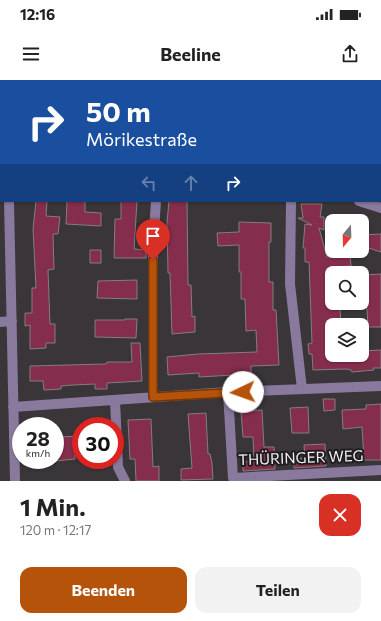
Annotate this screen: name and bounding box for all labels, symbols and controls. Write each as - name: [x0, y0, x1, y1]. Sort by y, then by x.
- text: 12:16: [20, 5, 55, 23]
- icon: menu: [20, 43, 42, 65]
- text: Beeline: [160, 43, 221, 65]
- icon: share: [339, 43, 361, 65]
- text: 50 m: [86, 94, 151, 128]
- icon: right: [20, 96, 72, 148]
- text: Mörikestraße: [86, 128, 197, 150]
- icon: left: [138, 172, 160, 194]
- icon: ahead: [180, 172, 202, 194]
- icon: right: [222, 172, 244, 194]
- north arrow: [325, 214, 369, 258]
- map controls: [325, 214, 369, 362]
- pin: [136, 219, 170, 260]
- icon: arrive: [142, 225, 164, 247]
- button: search: [325, 266, 369, 310]
- button: layers: [325, 318, 369, 362]
- position arrow: [222, 371, 264, 413]
- speed limit sign: 30: [72, 417, 124, 469]
- text: 28: [26, 426, 50, 450]
- street label: THÜRINGER WEG: [238, 446, 364, 468]
- text: km/h: [26, 447, 50, 459]
- text: 1 Min.: [20, 492, 86, 521]
- button: close: [319, 494, 361, 536]
- text: 120 m · 12:17: [20, 522, 91, 538]
- button: Beenden: [20, 567, 187, 613]
- button: Teilen: [195, 567, 361, 613]

